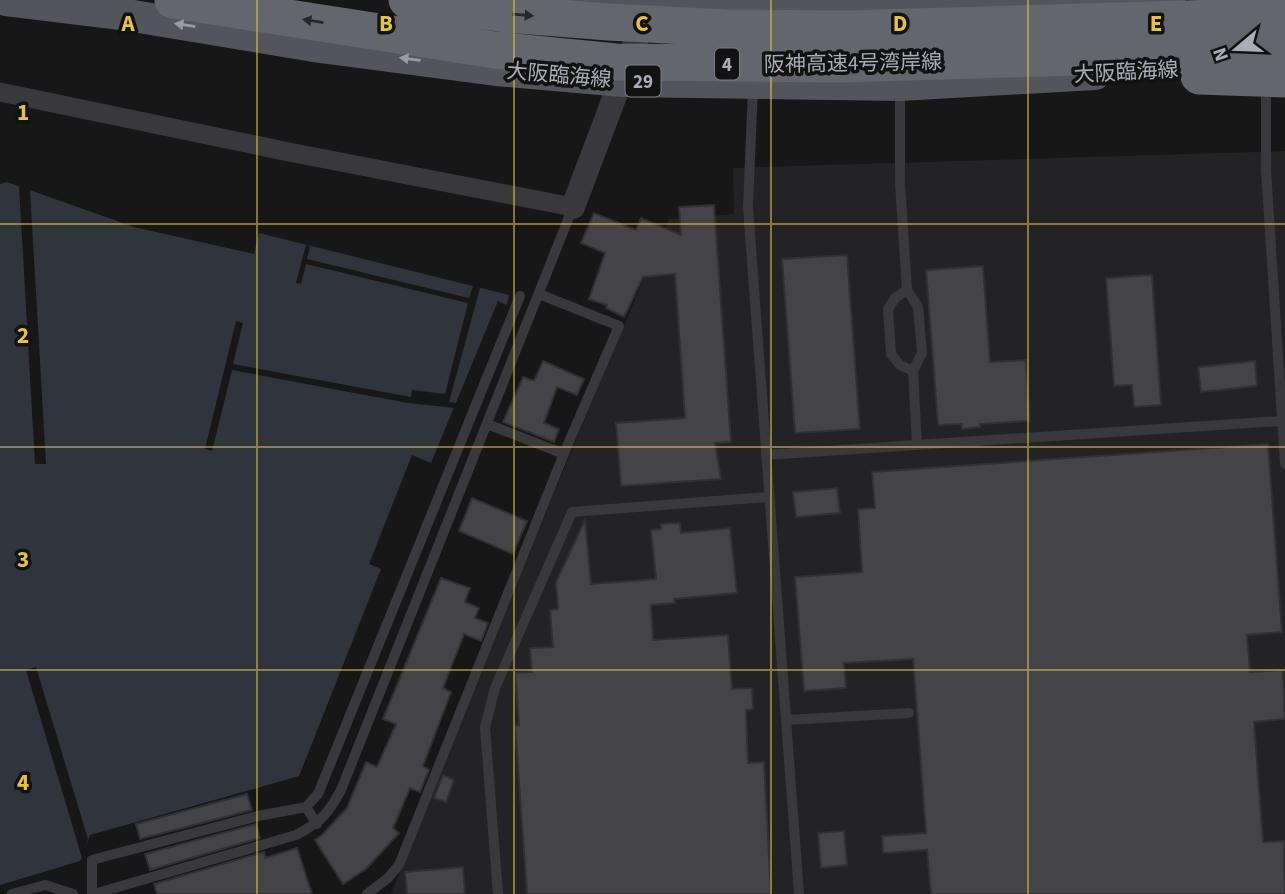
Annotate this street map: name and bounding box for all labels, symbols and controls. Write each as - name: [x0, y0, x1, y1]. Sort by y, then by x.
- text: A: [120, 7, 135, 40]
- text: B: [379, 7, 393, 40]
- text: C: [635, 7, 649, 40]
- text: D: [893, 7, 907, 40]
- text: E: [1150, 7, 1162, 40]
- one-way arrow: [512, 10, 534, 21]
- north arrow: [1201, 14, 1271, 84]
- one-way arrow: [302, 15, 324, 26]
- one-way arrow: [174, 19, 196, 30]
- text: N: [1207, 44, 1236, 64]
- street label: 阪神高速4号湾岸線: [764, 46, 942, 80]
- road number: 4: [715, 48, 739, 80]
- one-way arrow: [399, 53, 421, 64]
- street label: 大阪臨海線: [1073, 54, 1179, 90]
- street label: 大阪臨海線: [505, 55, 613, 95]
- road number: 29: [626, 66, 660, 96]
- text: 1: [17, 96, 29, 129]
- text: 2: [17, 319, 29, 352]
- text: 3: [17, 543, 29, 576]
- text: 4: [17, 766, 29, 799]

